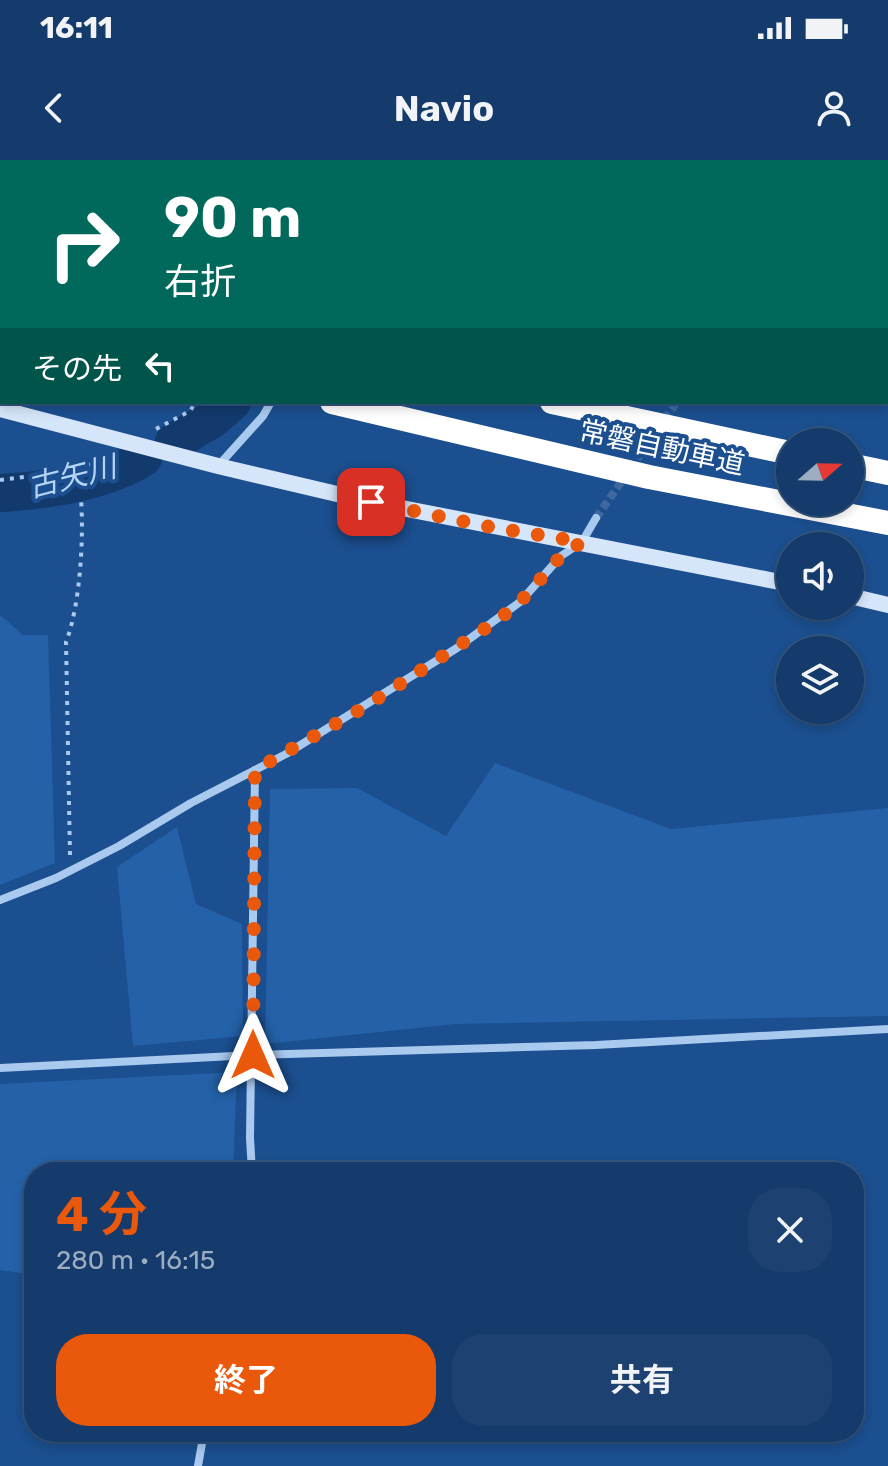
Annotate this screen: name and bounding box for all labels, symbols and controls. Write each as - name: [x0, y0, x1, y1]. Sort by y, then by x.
- text: 16:11: [40, 10, 113, 46]
- icon: back: [32, 86, 76, 130]
- icon: person: [812, 86, 856, 130]
- text: Navio: [394, 87, 494, 130]
- text: 90 m: [164, 185, 301, 251]
- icon: right: [32, 192, 136, 296]
- text: 右折: [164, 260, 236, 303]
- icon: left: [138, 344, 182, 388]
- text: その先: [32, 351, 122, 387]
- street label: 常磐自動車道: [576, 414, 747, 481]
- north arrow: [776, 428, 864, 516]
- map controls: [776, 428, 864, 724]
- water label: 古矢川: [24, 448, 123, 505]
- pin: [337, 468, 405, 536]
- icon: arrive: [349, 480, 393, 524]
- button: sound: [776, 532, 864, 620]
- button: layers: [776, 636, 864, 724]
- position arrow: [211, 1013, 295, 1097]
- text: 4 分: [56, 1186, 147, 1243]
- button: close: [748, 1188, 832, 1272]
- text: 280 m · 16:15: [56, 1245, 215, 1276]
- button: 終了: [56, 1334, 436, 1426]
- button: 共有: [452, 1334, 832, 1426]

